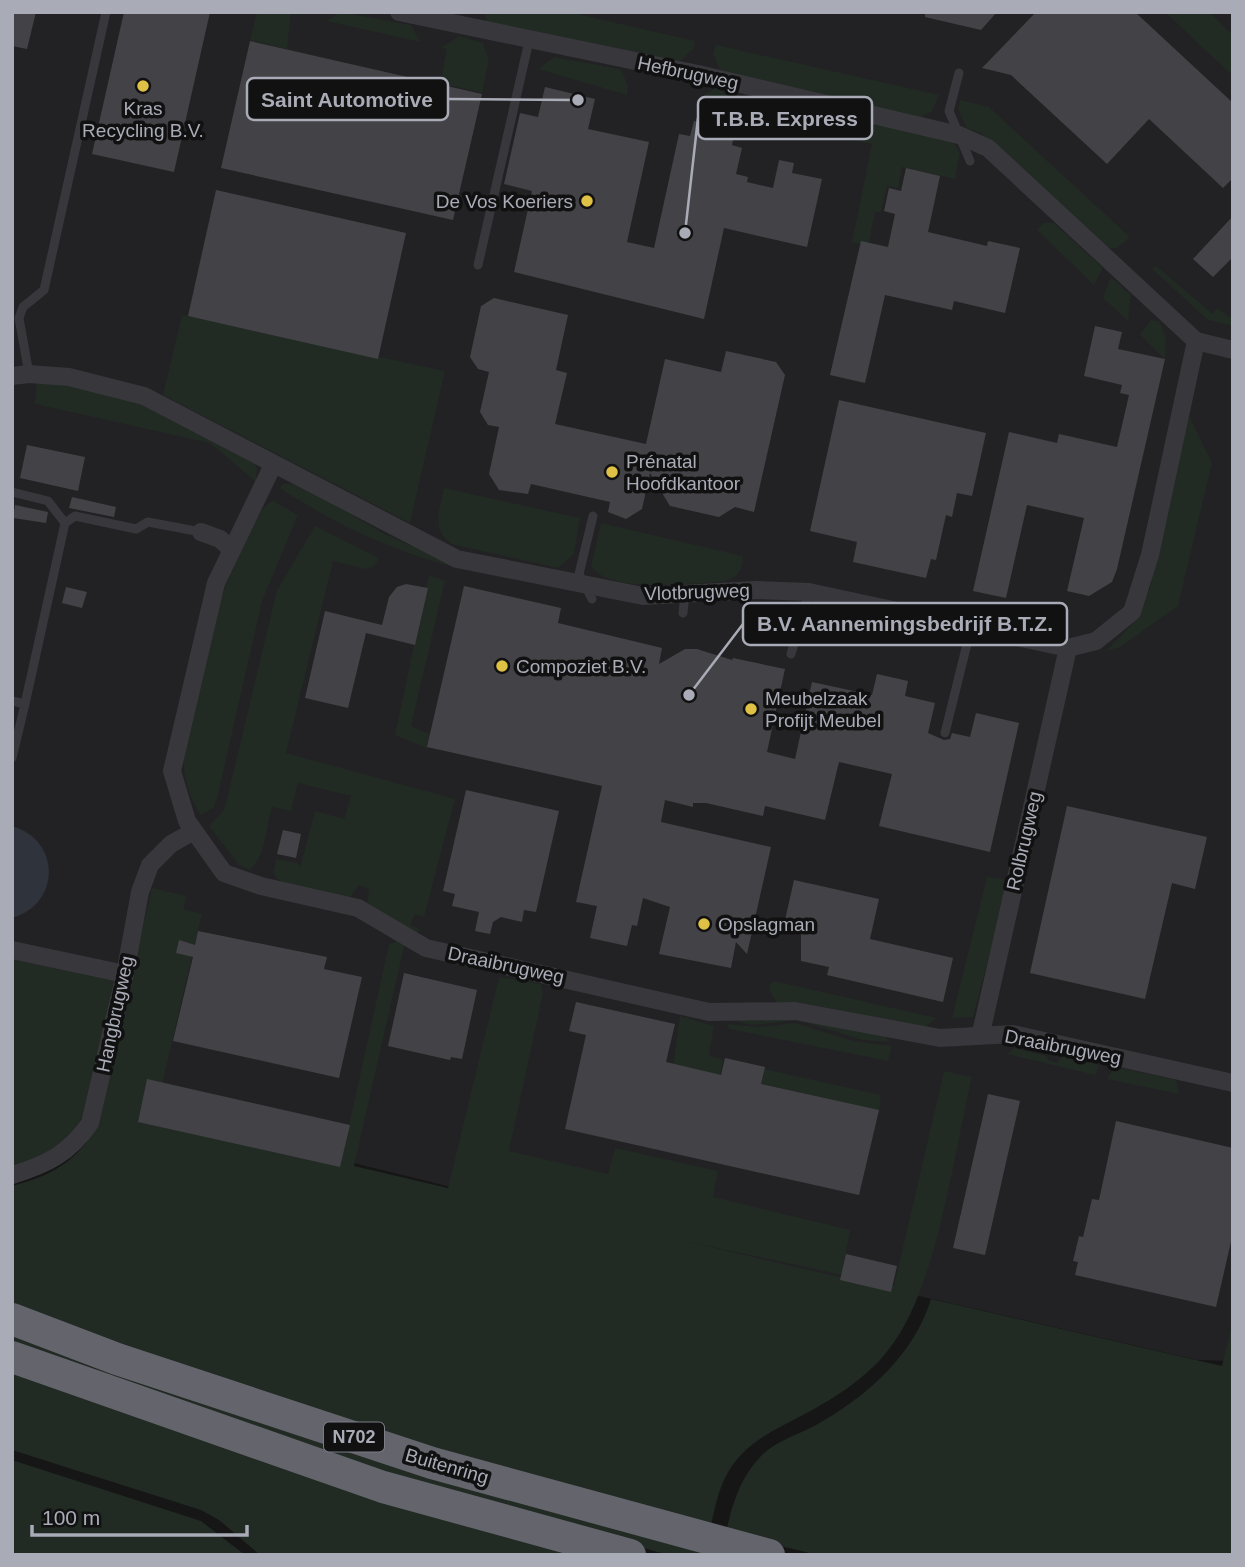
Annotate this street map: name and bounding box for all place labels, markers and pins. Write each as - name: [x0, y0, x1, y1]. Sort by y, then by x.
- marker: Kras Recycling B.V.: [135, 78, 151, 94]
- callout: Saint Automotive: [247, 78, 448, 120]
- callout: T.B.B. Express: [698, 97, 872, 139]
- place label: Kras Recycling B.V.: [82, 98, 204, 141]
- place label: De Vos Koeriers: [436, 191, 573, 212]
- marker: De Vos Koeriers: [579, 193, 595, 209]
- place label: Prénatal Hoofdkantoor: [626, 451, 741, 494]
- marker: Prénatal Hoofdkantoor: [604, 464, 620, 480]
- callout: B.V. Aannemingsbedrijf B.T.Z.: [743, 603, 1067, 645]
- place label: Compoziet B.V.: [516, 656, 646, 677]
- marker: Compoziet B.V.: [494, 658, 510, 674]
- place label: Meubelzaak Profijt Meubel: [765, 688, 881, 731]
- marker: Meubelzaak Profijt Meubel: [743, 701, 759, 717]
- place label: Opslagman: [718, 914, 815, 935]
- marker: Opslagman: [696, 916, 712, 932]

